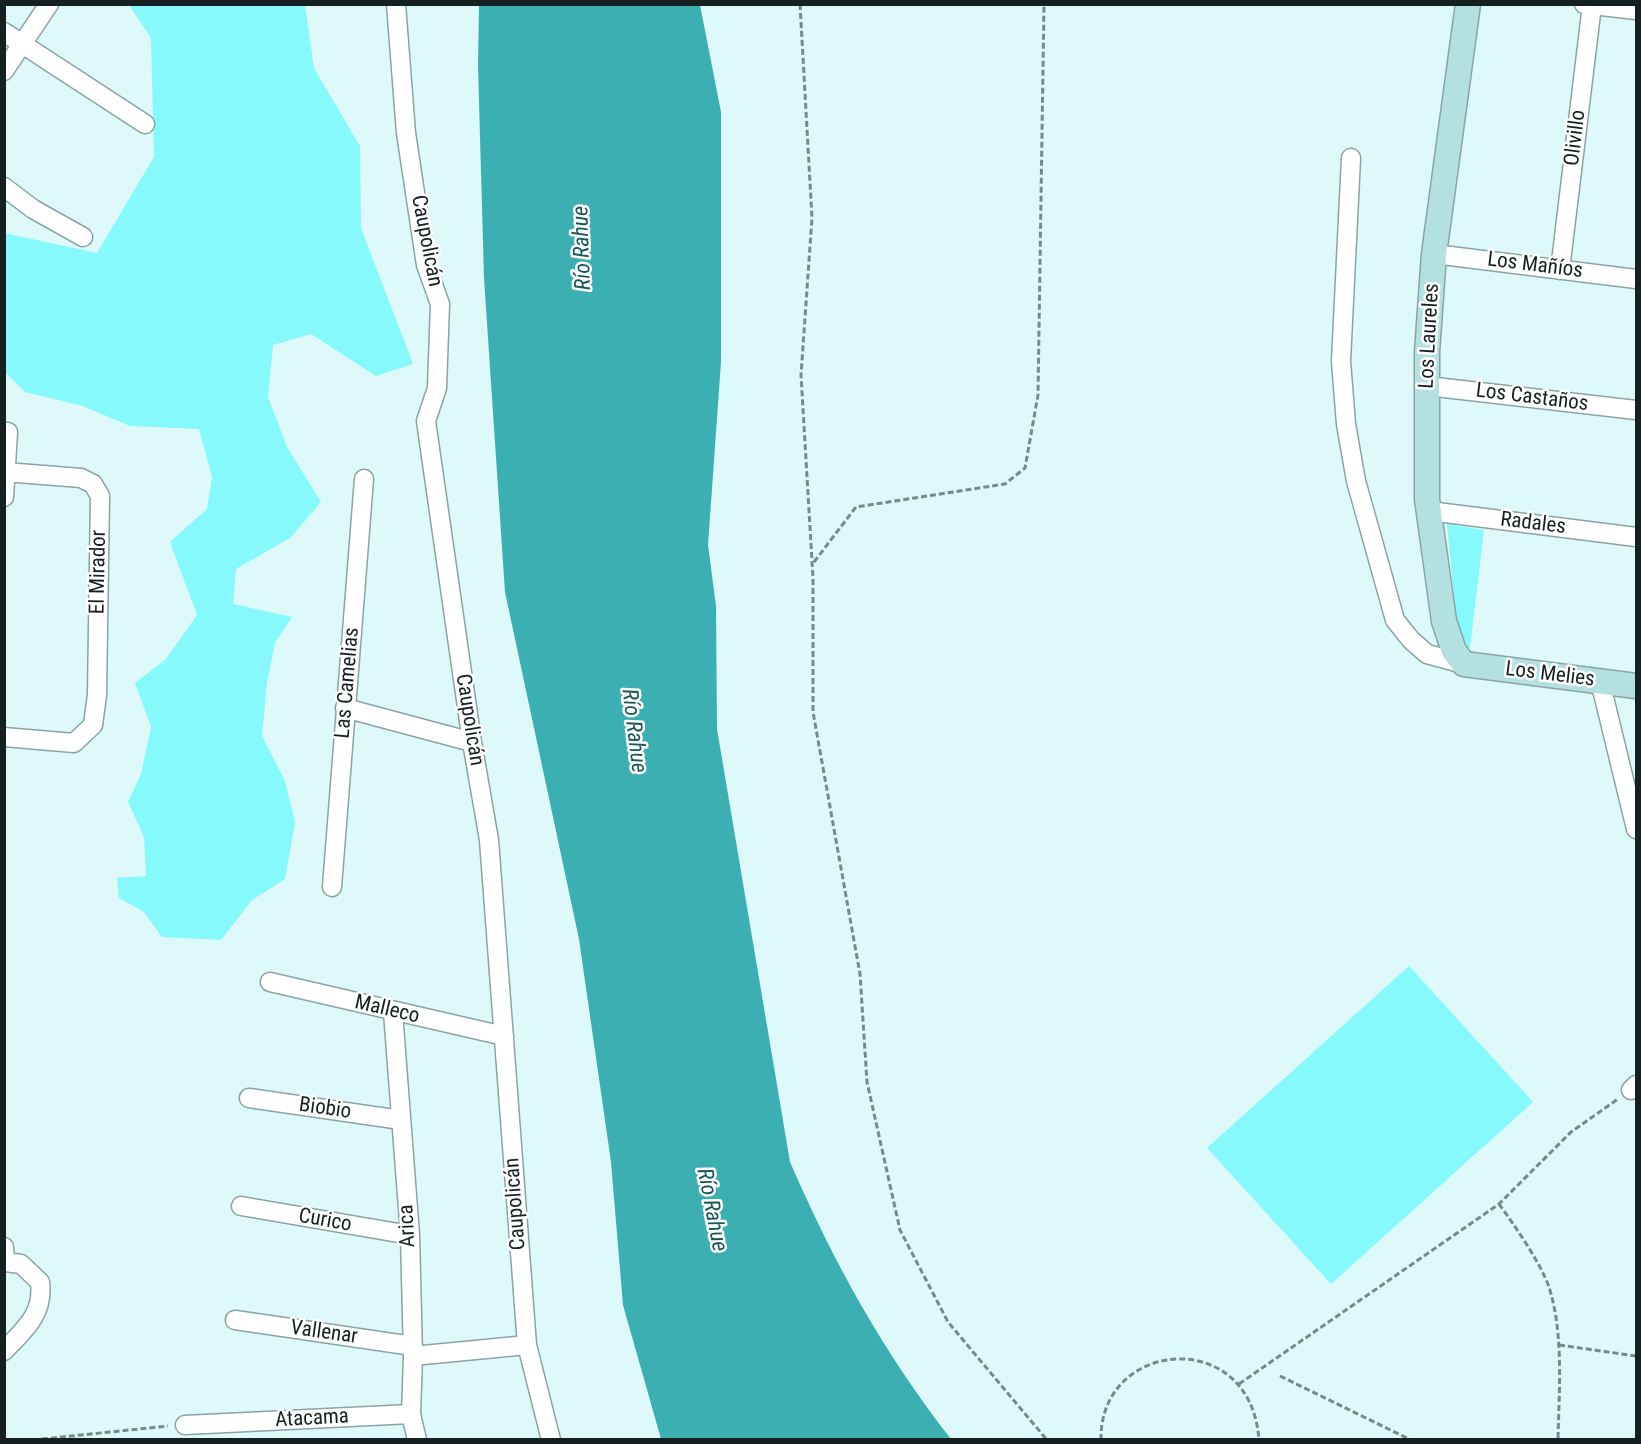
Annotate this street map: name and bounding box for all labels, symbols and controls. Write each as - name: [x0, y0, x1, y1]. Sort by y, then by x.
- street label: Olivillo: [1560, 109, 1592, 167]
- street label: Caupolicán: [405, 193, 447, 289]
- water label: Río Rahue: [568, 205, 598, 291]
- street label: Los Mañíos: [1486, 248, 1584, 284]
- street label: Los Laureles: [1415, 283, 1445, 389]
- street label: Los Castaños: [1474, 379, 1590, 417]
- street label: Radales: [1499, 507, 1567, 541]
- street label: El Mirador: [86, 530, 112, 614]
- street label: Las Camelias: [331, 626, 365, 740]
- street label: Los Melies: [1504, 657, 1596, 693]
- street label: Caupolicán: [449, 672, 489, 768]
- water label: Río Rahue: [615, 688, 651, 774]
- street label: Malleco: [352, 990, 422, 1030]
- street label: Biobio: [297, 1093, 353, 1125]
- street label: Caupolicán: [500, 1157, 532, 1251]
- water label: Río Rahue: [690, 1166, 732, 1254]
- street label: Curico: [296, 1204, 354, 1238]
- street label: Arica: [394, 1204, 422, 1248]
- street label: Vallenar: [289, 1316, 359, 1350]
- street label: Atacama: [274, 1404, 350, 1434]

